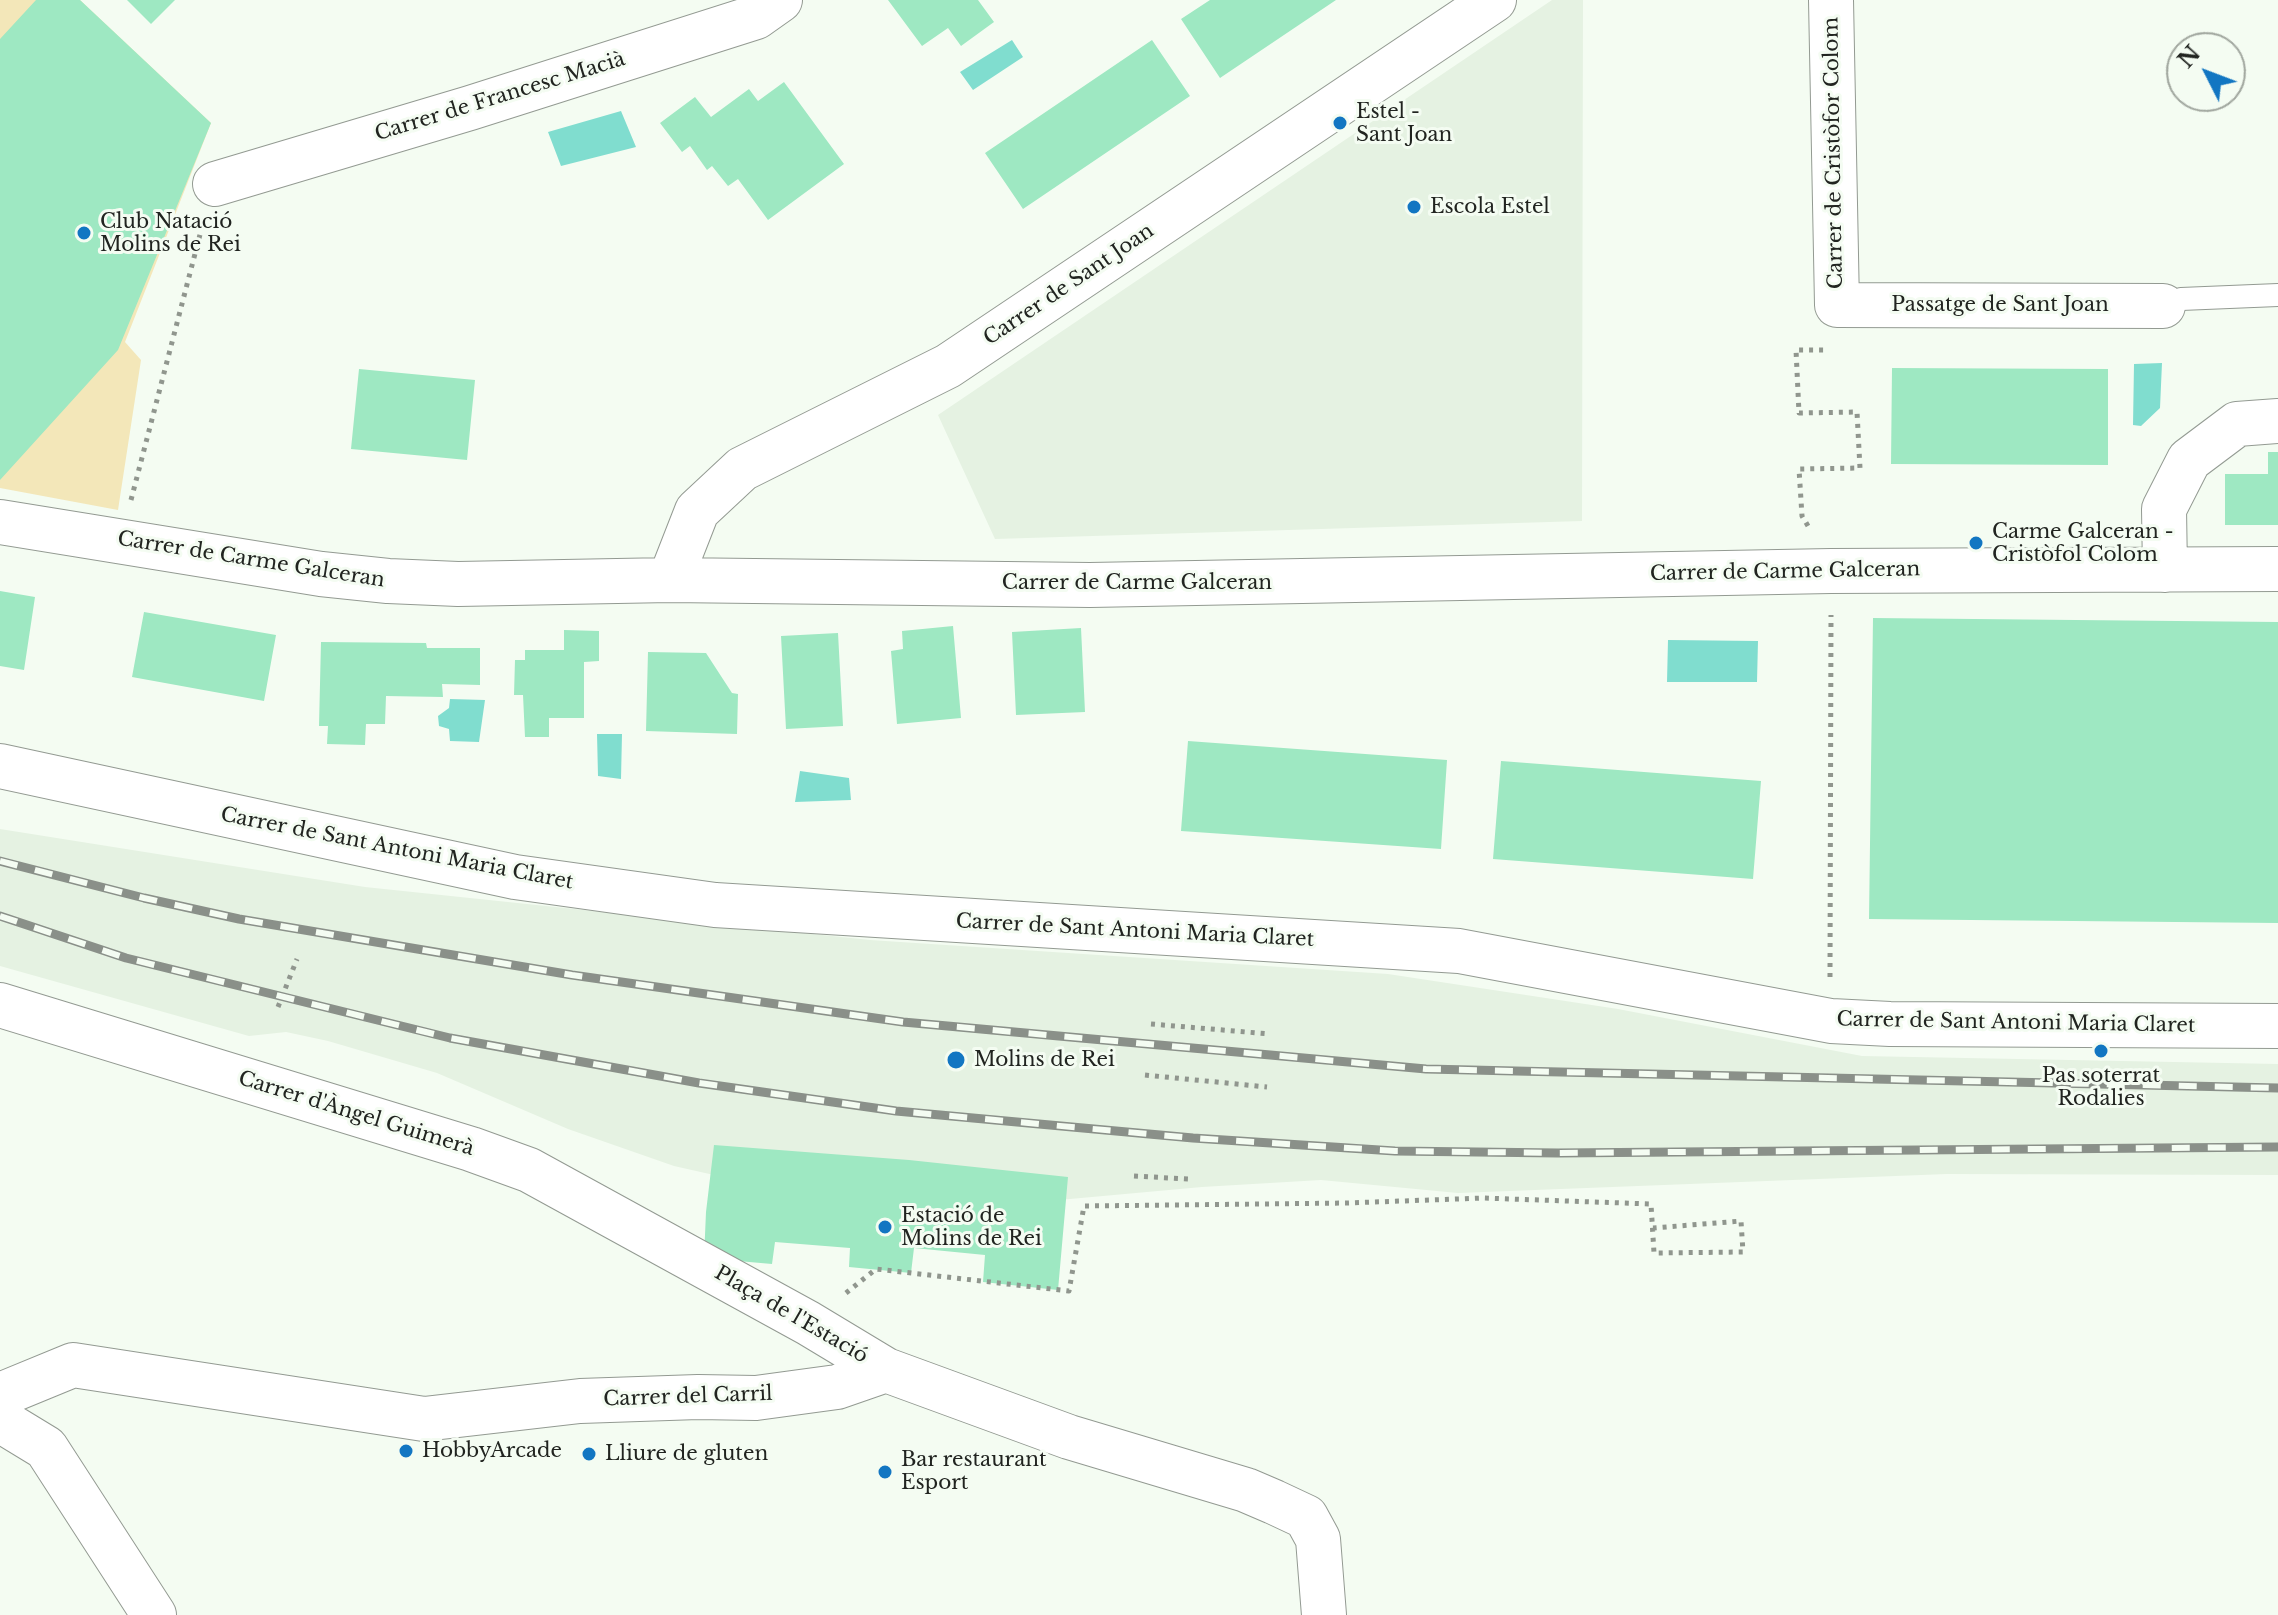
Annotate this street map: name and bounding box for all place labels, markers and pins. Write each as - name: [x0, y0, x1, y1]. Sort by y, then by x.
- place label: Estel - Sant Joan: [1356, 100, 1452, 147]
- marker: Estel - Sant Joan: [1331, 114, 1349, 132]
- place label: Escola Estel: [1430, 195, 1550, 219]
- marker: Escola Estel: [1405, 198, 1423, 216]
- place label: Club Natació Molins de Rei: [100, 210, 241, 257]
- marker: Club Natació Molins de Rei: [75, 224, 93, 242]
- place label: Carme Galceran - Cristòfol Colom: [1992, 520, 2174, 567]
- marker: Carme Galceran - Cristòfol Colom: [1967, 534, 1985, 552]
- marker: Pas soterrat Rodalies: [2092, 1042, 2110, 1060]
- place label: Molins de Rei: [974, 1048, 1115, 1072]
- marker: Molins de Rei: [945, 1049, 967, 1071]
- place label: Pas soterrat Rodalies: [2042, 1064, 2160, 1111]
- place label: Estació de Molins de Rei: [901, 1204, 1042, 1251]
- marker: Estació de Molins de Rei: [876, 1218, 894, 1236]
- place label: HobbyArcade: [422, 1439, 562, 1463]
- marker: HobbyArcade: [397, 1442, 415, 1460]
- place label: Lliure de gluten: [605, 1442, 768, 1466]
- marker: Lliure de gluten: [580, 1445, 598, 1463]
- place label: Bar restaurant Esport: [901, 1448, 1047, 1495]
- marker: Bar restaurant Esport: [876, 1463, 894, 1481]

